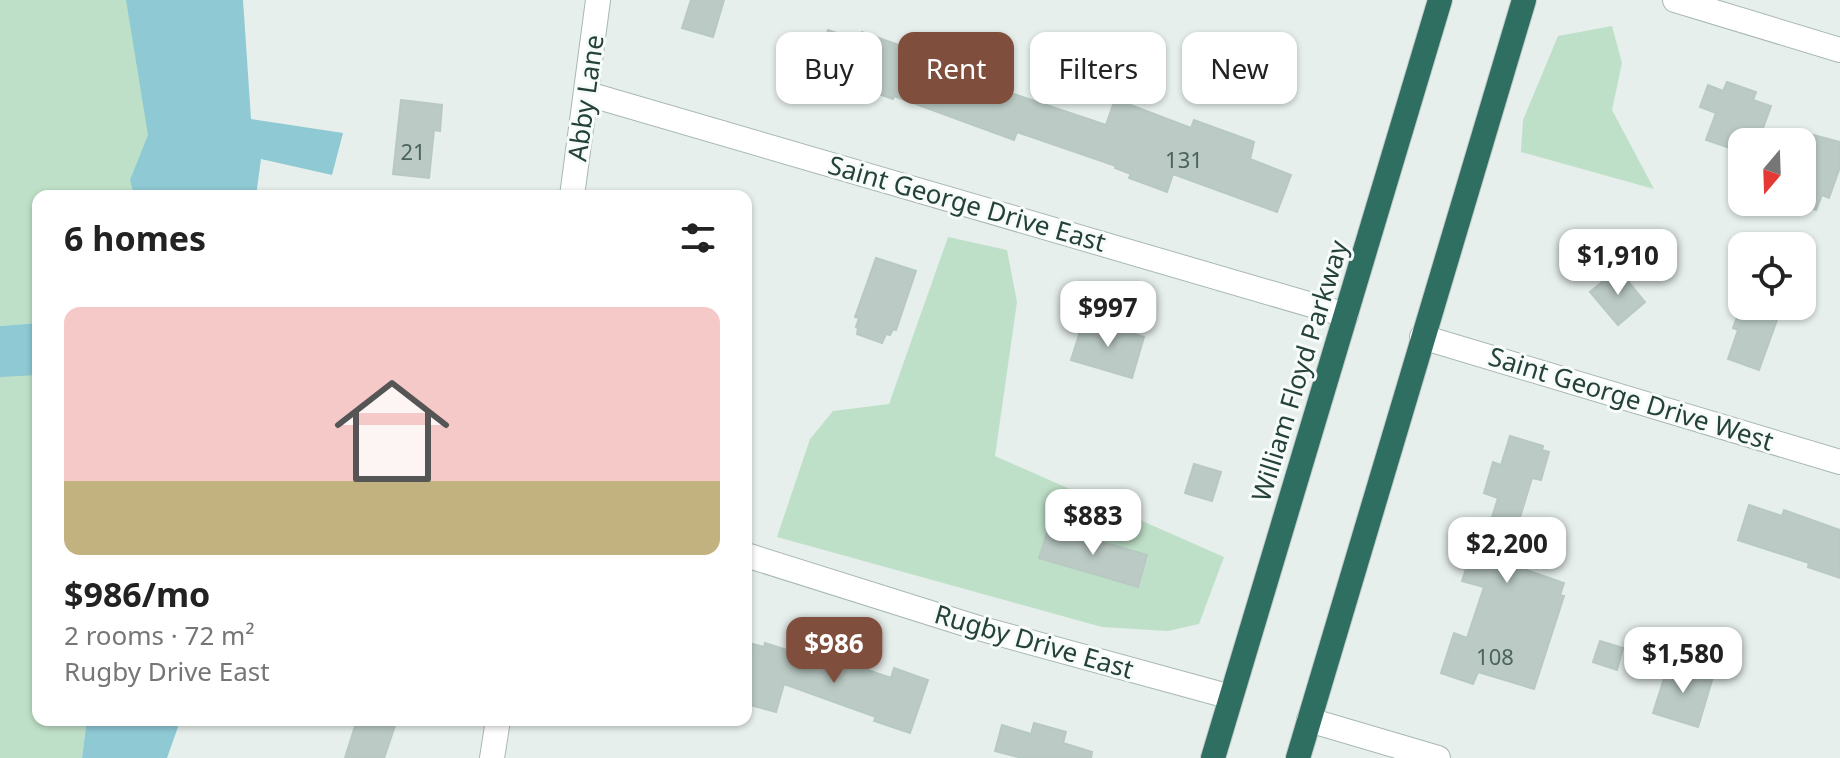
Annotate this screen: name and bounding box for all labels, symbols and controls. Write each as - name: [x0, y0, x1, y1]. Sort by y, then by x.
- street label: Abby Lane: [558, 32, 612, 163]
- chip: Buy: [776, 32, 882, 104]
- chip: Rent: [898, 32, 1014, 104]
- chip: Filters: [1030, 32, 1166, 104]
- chip: New: [1182, 32, 1297, 104]
- north arrow: [1728, 128, 1816, 216]
- map controls: [1728, 128, 1816, 320]
- house number: 21: [400, 136, 426, 166]
- house number: 131: [1165, 144, 1203, 174]
- street label: Saint George Drive East: [824, 146, 1110, 260]
- text: 6 homes: [64, 215, 206, 261]
- icon: filters: [676, 216, 720, 260]
- pin: $1,910: [1553, 229, 1683, 297]
- button: locate: [1728, 232, 1816, 320]
- street label: William Floyd Parkway: [1242, 235, 1356, 506]
- text: $1,910: [1577, 237, 1659, 273]
- pin: $997: [1061, 281, 1155, 349]
- text: $997: [1078, 289, 1138, 325]
- street label: Saint George Drive West: [1484, 338, 1778, 459]
- icon: home: [320, 359, 464, 503]
- pin: $883: [1046, 489, 1140, 557]
- text: $883: [1063, 497, 1123, 533]
- pin: $2,200: [1442, 517, 1572, 585]
- text: $2,200: [1466, 525, 1548, 561]
- text: $986/mo: [64, 571, 210, 617]
- street label: Rugby Drive East: [930, 595, 1138, 687]
- text: 2 rooms · 72 m²: [64, 617, 254, 653]
- pin: $986: [787, 617, 881, 685]
- text: $986: [804, 625, 864, 661]
- pin: $1,580: [1618, 627, 1748, 695]
- text: $1,580: [1642, 635, 1724, 671]
- house number: 108: [1476, 641, 1514, 671]
- text: Rugby Drive East: [64, 653, 270, 689]

